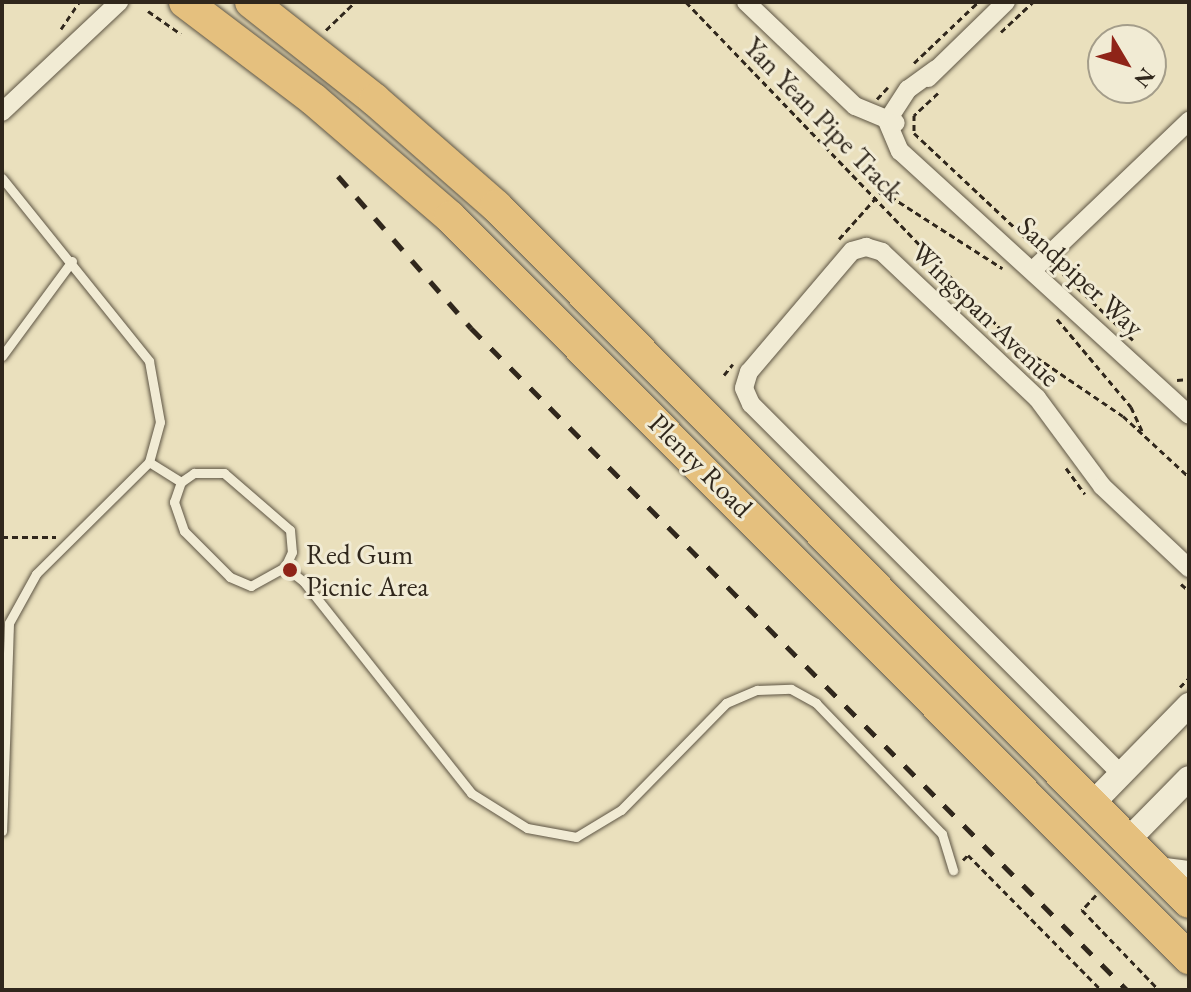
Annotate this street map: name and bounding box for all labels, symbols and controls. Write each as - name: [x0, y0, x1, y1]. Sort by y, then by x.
- north arrow: [1087, 24, 1167, 104]
- street label: Yan Yean Pipe Track: [737, 30, 911, 208]
- text: N: [1128, 62, 1162, 94]
- street label: Sandpiper Way: [1011, 209, 1151, 343]
- street label: Wingspan Avenue: [905, 235, 1067, 393]
- street label: Plenty Road: [642, 406, 760, 524]
- place label: Red Gum Picnic Area: [306, 537, 429, 603]
- marker: Red Gum Picnic Area: [281, 561, 299, 579]

